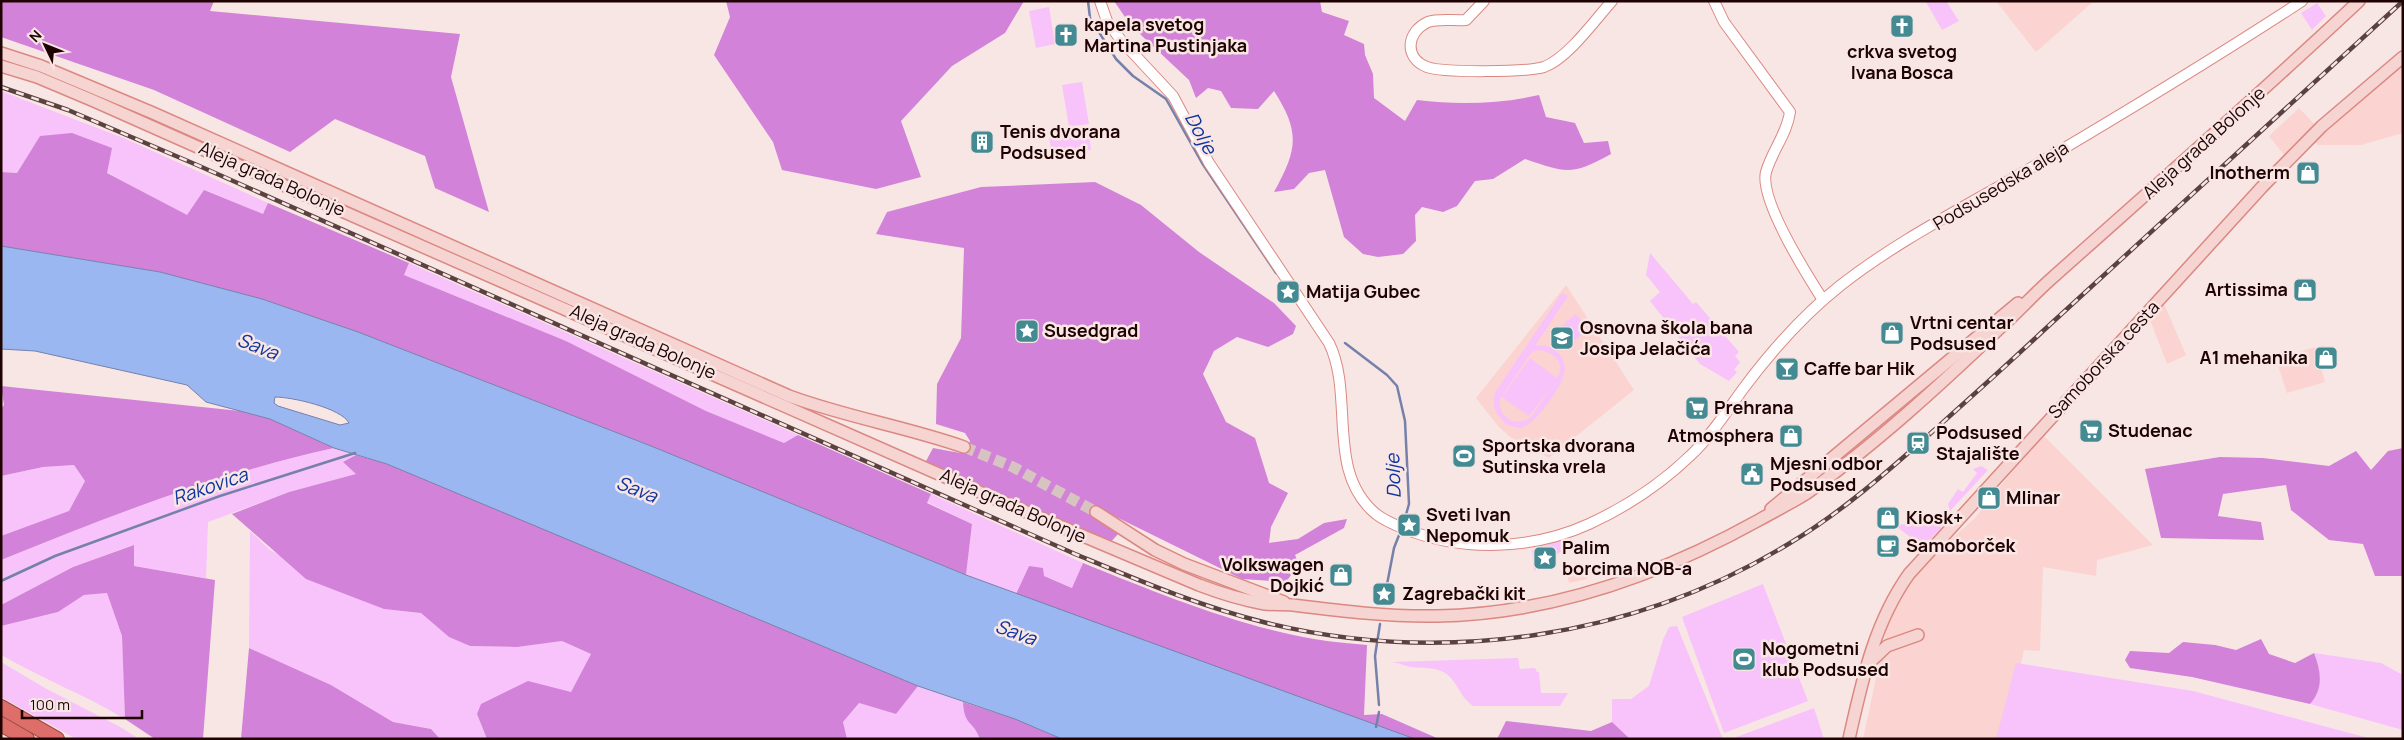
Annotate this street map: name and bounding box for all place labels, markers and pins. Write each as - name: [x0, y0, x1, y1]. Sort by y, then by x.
- place label: kapela svetog Martina Pustinjaka: [1084, 12, 1247, 57]
- church icon: crkva svetog Ivana Bosca: [1889, 13, 1915, 39]
- church icon: kapela svetog Martina Pustinjaka: [1053, 22, 1079, 48]
- place label: crkva svetog Ivana Bosca: [1847, 39, 1957, 84]
- place label: Tenis dvorana Podsused: [1000, 119, 1120, 164]
- building icon: Tenis dvorana Podsused: [969, 129, 995, 155]
- place label: Inotherm: [2209, 160, 2290, 184]
- shop icon: Inotherm: [2295, 160, 2321, 186]
- place label: Artissima: [2205, 277, 2288, 301]
- shop icon: Artissima: [2292, 277, 2318, 303]
- place icon: Matija Gubec: [1275, 279, 1301, 305]
- place label: Matija Gubec: [1306, 279, 1420, 303]
- place label: Vrtni centar Podsused: [1910, 310, 2014, 355]
- place label: Osnovna škola bana Josipa Jelačića: [1580, 315, 1753, 360]
- place icon: Susedgrad: [1014, 318, 1040, 344]
- place label: Susedgrad: [1044, 318, 1138, 342]
- shop icon: Vrtni centar Podsused: [1879, 320, 1905, 346]
- school or university icon: Osnovna škola bana Josipa Jelačića: [1549, 325, 1575, 351]
- place label: A1 mehanika: [2200, 345, 2308, 369]
- shop icon: A1 mehanika: [2313, 345, 2339, 371]
- bar icon: Caffe bar Hik: [1774, 356, 1800, 382]
- place label: Caffe bar Hik: [1804, 356, 1916, 380]
- supermarket icon: Prehrana: [1684, 395, 1710, 421]
- place label: Prehrana: [1714, 395, 1794, 419]
- supermarket icon: Studenac: [2078, 418, 2104, 444]
- place label: Studenac: [2108, 418, 2193, 442]
- place label: Podsused Stajalište: [1936, 420, 2022, 465]
- place label: Atmosphera: [1667, 423, 1774, 447]
- shop icon: Atmosphera: [1778, 423, 1804, 449]
- station icon: Podsused Stajalište: [1905, 430, 1931, 456]
- place label: Sportska dvorana Sutinska vrela: [1482, 433, 1635, 478]
- sports icon: Sportska dvorana Sutinska vrela: [1451, 443, 1477, 469]
- place label: Mjesni odbor Podsused: [1770, 451, 1883, 496]
- public building icon: Mjesni odbor Podsused: [1739, 461, 1765, 487]
- shop icon: Mlinar: [1976, 485, 2002, 511]
- place label: Mlinar: [2006, 485, 2060, 509]
- place label: Sveti Ivan Nepomuk: [1426, 502, 1511, 547]
- shop icon: Kiosk+: [1875, 505, 1901, 531]
- place label: Kiosk+: [1906, 505, 1963, 529]
- place icon: Sveti Ivan Nepomuk: [1396, 512, 1422, 538]
- cafe icon: Samoborček: [1875, 533, 1901, 559]
- place label: Samoborček: [1906, 533, 2016, 557]
- place label: Palim borcima NOB-a: [1562, 535, 1692, 580]
- place icon: Palim borcima NOB-a: [1532, 545, 1558, 571]
- place label: Volkswagen Dojkić: [1221, 552, 1324, 597]
- shop icon: Volkswagen Dojkić: [1328, 562, 1354, 588]
- place icon: Zagrebački kit: [1371, 581, 1397, 607]
- place label: Zagrebački kit: [1402, 581, 1526, 605]
- place label: Nogometni klub Podsused: [1762, 636, 1889, 681]
- sports icon: Nogometni klub Podsused: [1731, 646, 1757, 672]

